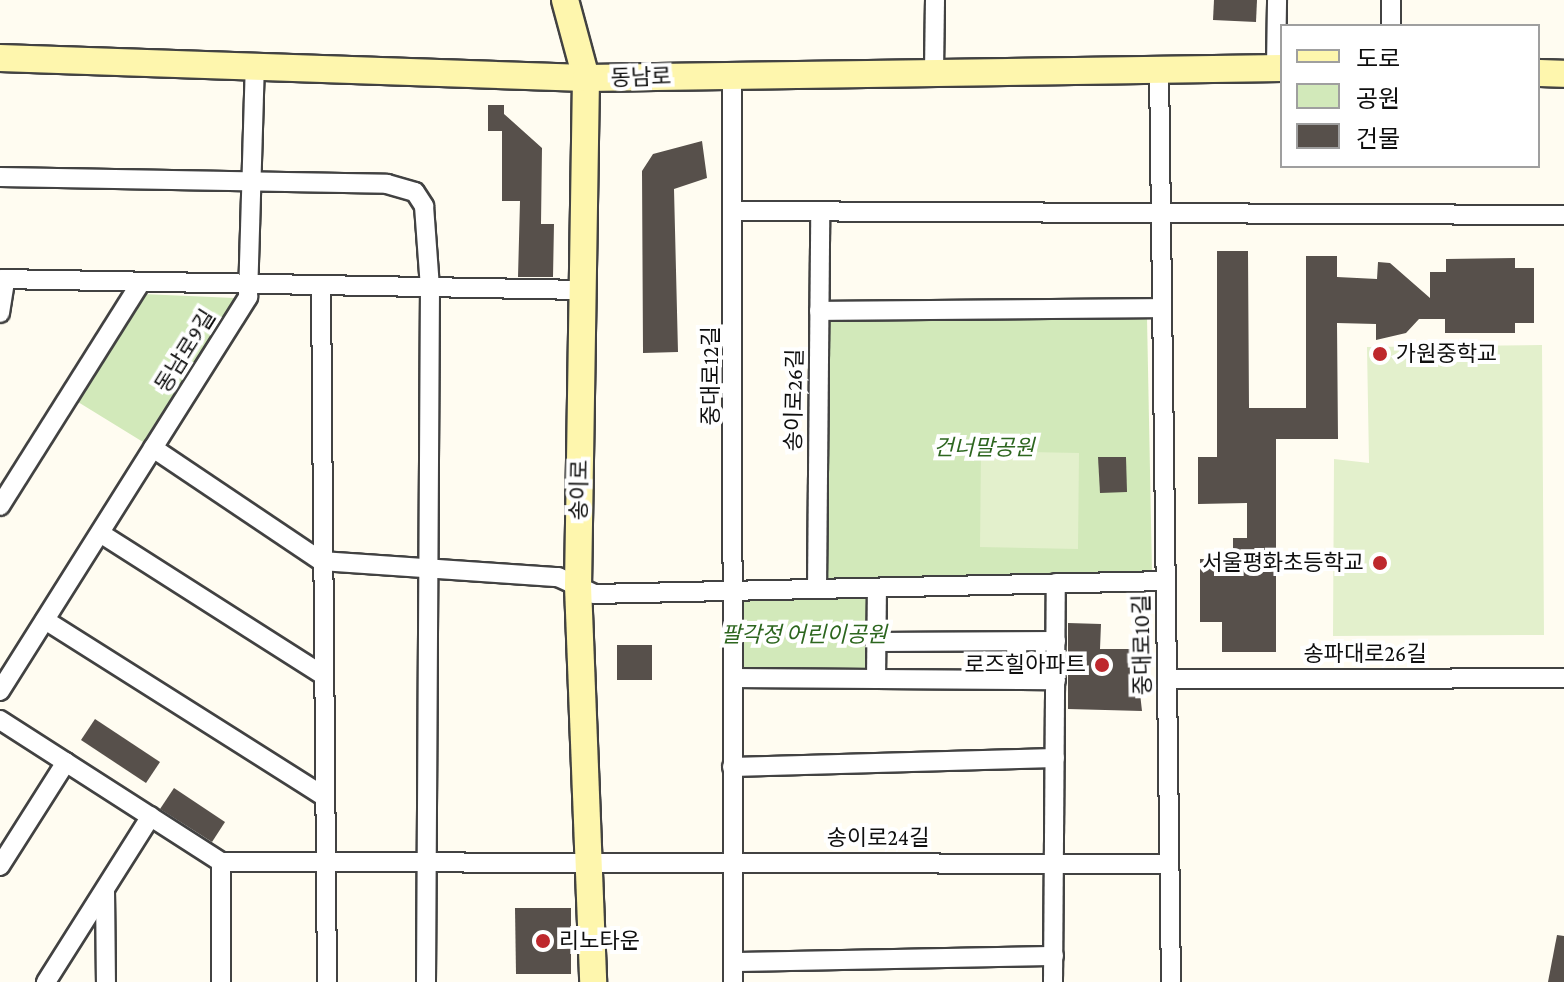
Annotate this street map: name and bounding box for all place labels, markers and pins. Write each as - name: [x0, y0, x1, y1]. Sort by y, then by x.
- place label: 가원중학교: [1396, 341, 1497, 367]
- marker: 가원중학교: [1371, 345, 1389, 363]
- place label: 서울평화초등학교: [1202, 550, 1364, 576]
- marker: 서울평화초등학교: [1371, 554, 1389, 572]
- place label: 로즈힐아파트: [965, 652, 1086, 678]
- marker: 로즈힐아파트: [1093, 656, 1111, 674]
- place label: 리노타운: [559, 928, 640, 954]
- marker: 리노타운: [534, 932, 552, 950]

